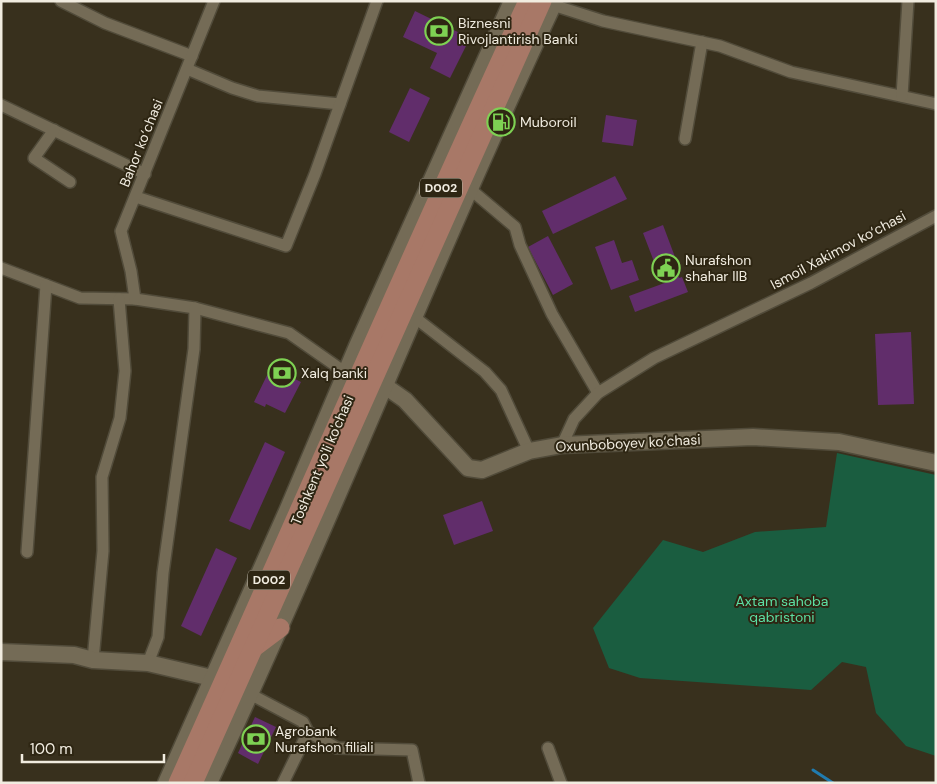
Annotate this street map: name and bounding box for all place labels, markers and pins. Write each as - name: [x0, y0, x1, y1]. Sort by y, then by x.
- place label: Biznesni Rivojlantirish Banki: [458, 14, 578, 48]
- bank icon: Biznesni Rivojlantirish Banki: [424, 16, 454, 46]
- fuel station icon: Muboroil: [486, 107, 516, 137]
- place label: Muboroil: [520, 113, 577, 131]
- place label: Nurafshon shahar IIB: [685, 251, 751, 285]
- public building icon: Nurafshon shahar IIB: [651, 253, 681, 283]
- bank icon: Xalq banki: [267, 358, 297, 388]
- place label: Xalq banki: [301, 364, 367, 382]
- place label: Agrobank Nurafshon filiali: [275, 722, 374, 756]
- bank icon: Agrobank Nurafshon filiali: [241, 724, 271, 754]

